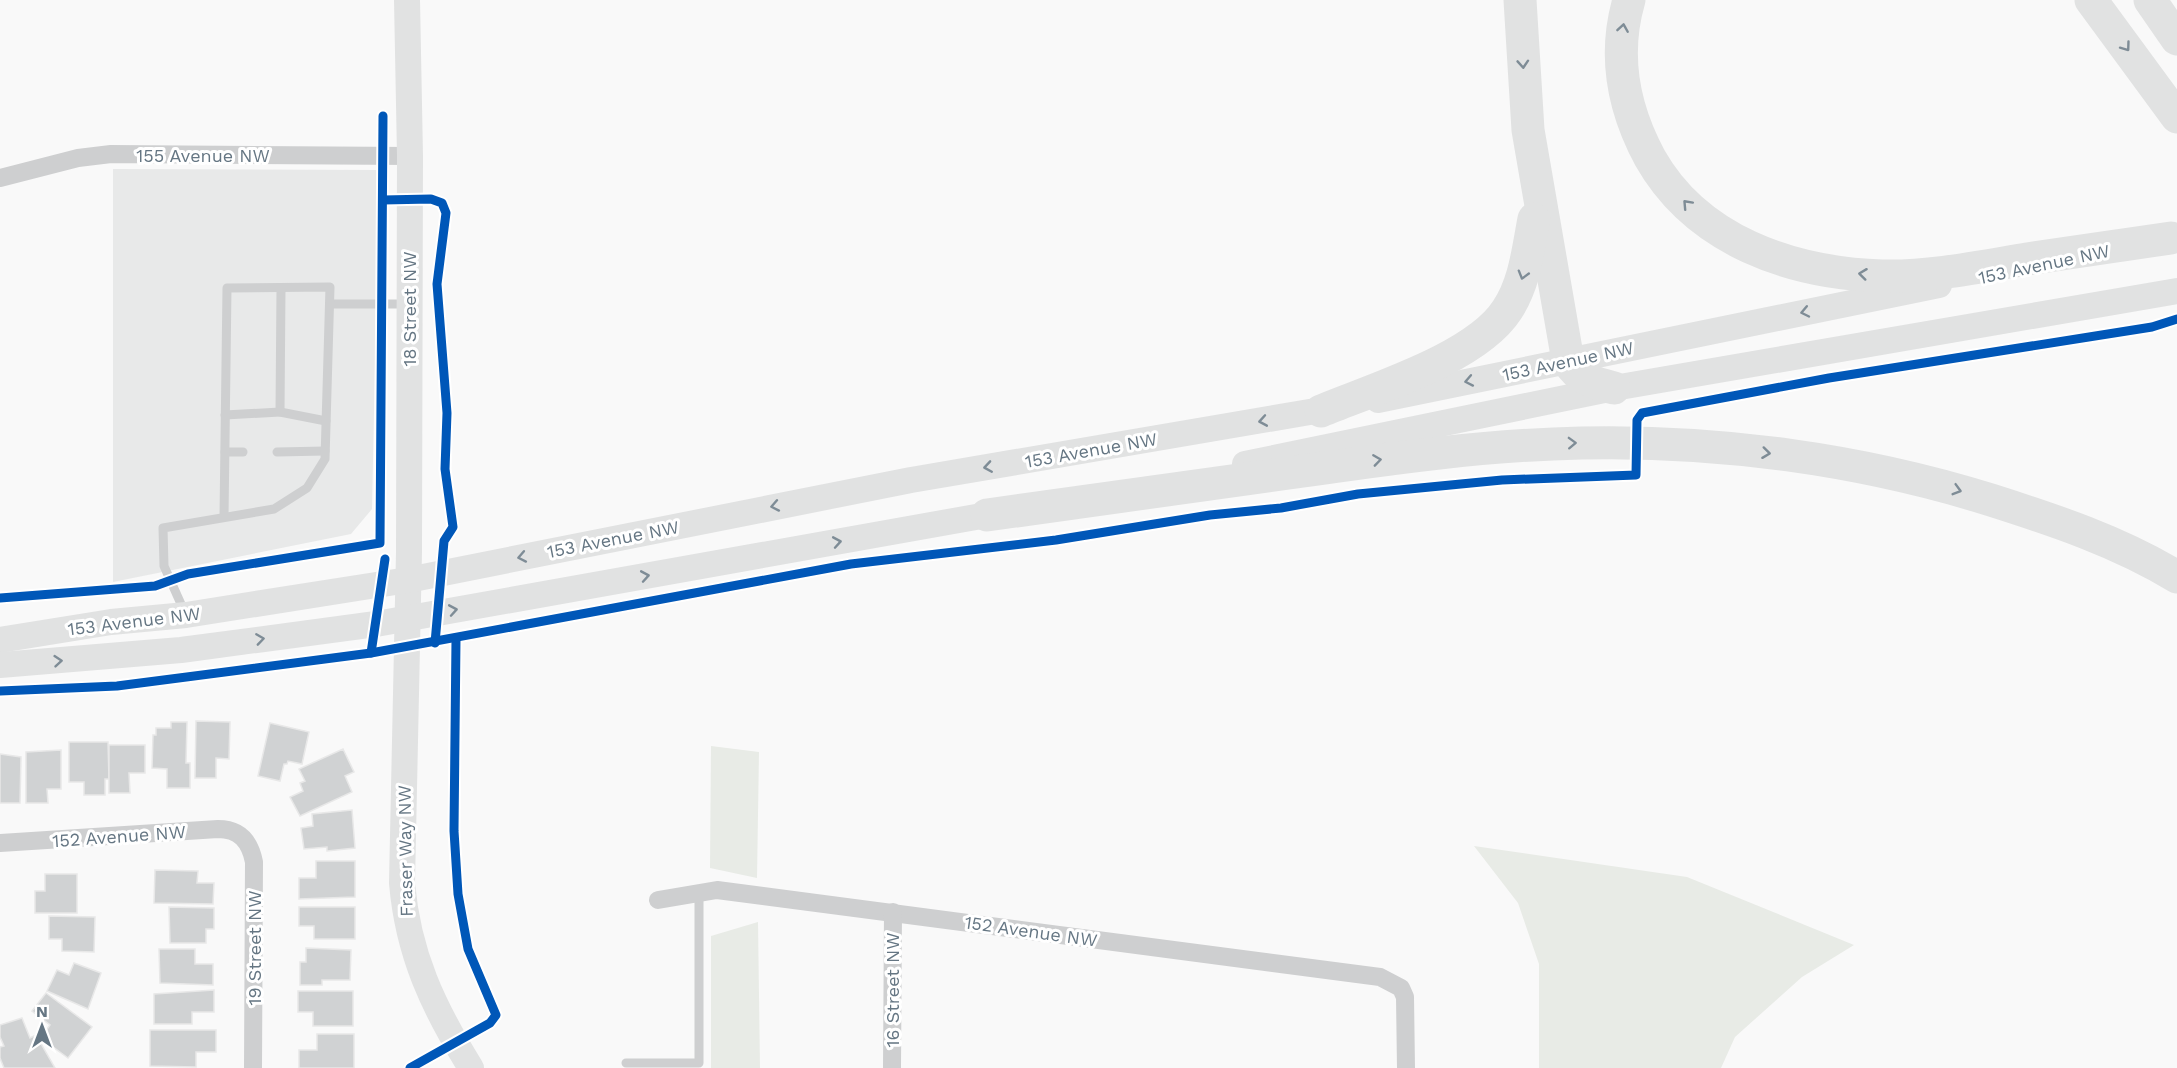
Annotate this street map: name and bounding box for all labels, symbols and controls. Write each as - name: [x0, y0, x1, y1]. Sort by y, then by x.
- one-way arrow: [1616, 23, 1629, 33]
- one-way arrow: [2119, 40, 2130, 51]
- one-way arrow: [1517, 60, 1530, 69]
- street label: 155 Avenue NW: [136, 145, 270, 166]
- one-way arrow: [1683, 200, 1694, 211]
- street label: 153 Avenue NW: [1976, 240, 2112, 288]
- street label: 18 Street NW: [399, 251, 420, 367]
- one-way arrow: [1859, 268, 1868, 280]
- one-way arrow: [1518, 269, 1530, 279]
- one-way arrow: [1800, 305, 1810, 318]
- street label: 153 Avenue NW: [1500, 337, 1636, 385]
- one-way arrow: [1465, 374, 1475, 387]
- one-way arrow: [1258, 414, 1268, 427]
- street label: 153 Avenue NW: [1023, 428, 1159, 472]
- one-way arrow: [1567, 437, 1576, 450]
- one-way arrow: [1761, 447, 1771, 459]
- one-way arrow: [1373, 455, 1382, 467]
- one-way arrow: [983, 461, 992, 473]
- one-way arrow: [1951, 483, 1962, 495]
- one-way arrow: [771, 499, 781, 512]
- street label: 153 Avenue NW: [545, 516, 681, 562]
- one-way arrow: [831, 536, 841, 549]
- one-way arrow: [518, 550, 528, 563]
- one-way arrow: [639, 570, 649, 583]
- street label: 153 Avenue NW: [66, 602, 202, 640]
- one-way arrow: [447, 604, 457, 617]
- one-way arrow: [255, 633, 264, 645]
- one-way arrow: [54, 655, 63, 668]
- street label: Fraser Way NW: [393, 785, 417, 917]
- street label: 152 Avenue NW: [52, 821, 186, 851]
- street label: 19 Street NW: [244, 890, 265, 1006]
- street label: 152 Avenue NW: [963, 911, 1099, 951]
- street label: 16 Street NW: [882, 933, 903, 1047]
- north arrow: [12, 996, 72, 1056]
- text: N: [36, 1002, 48, 1021]

